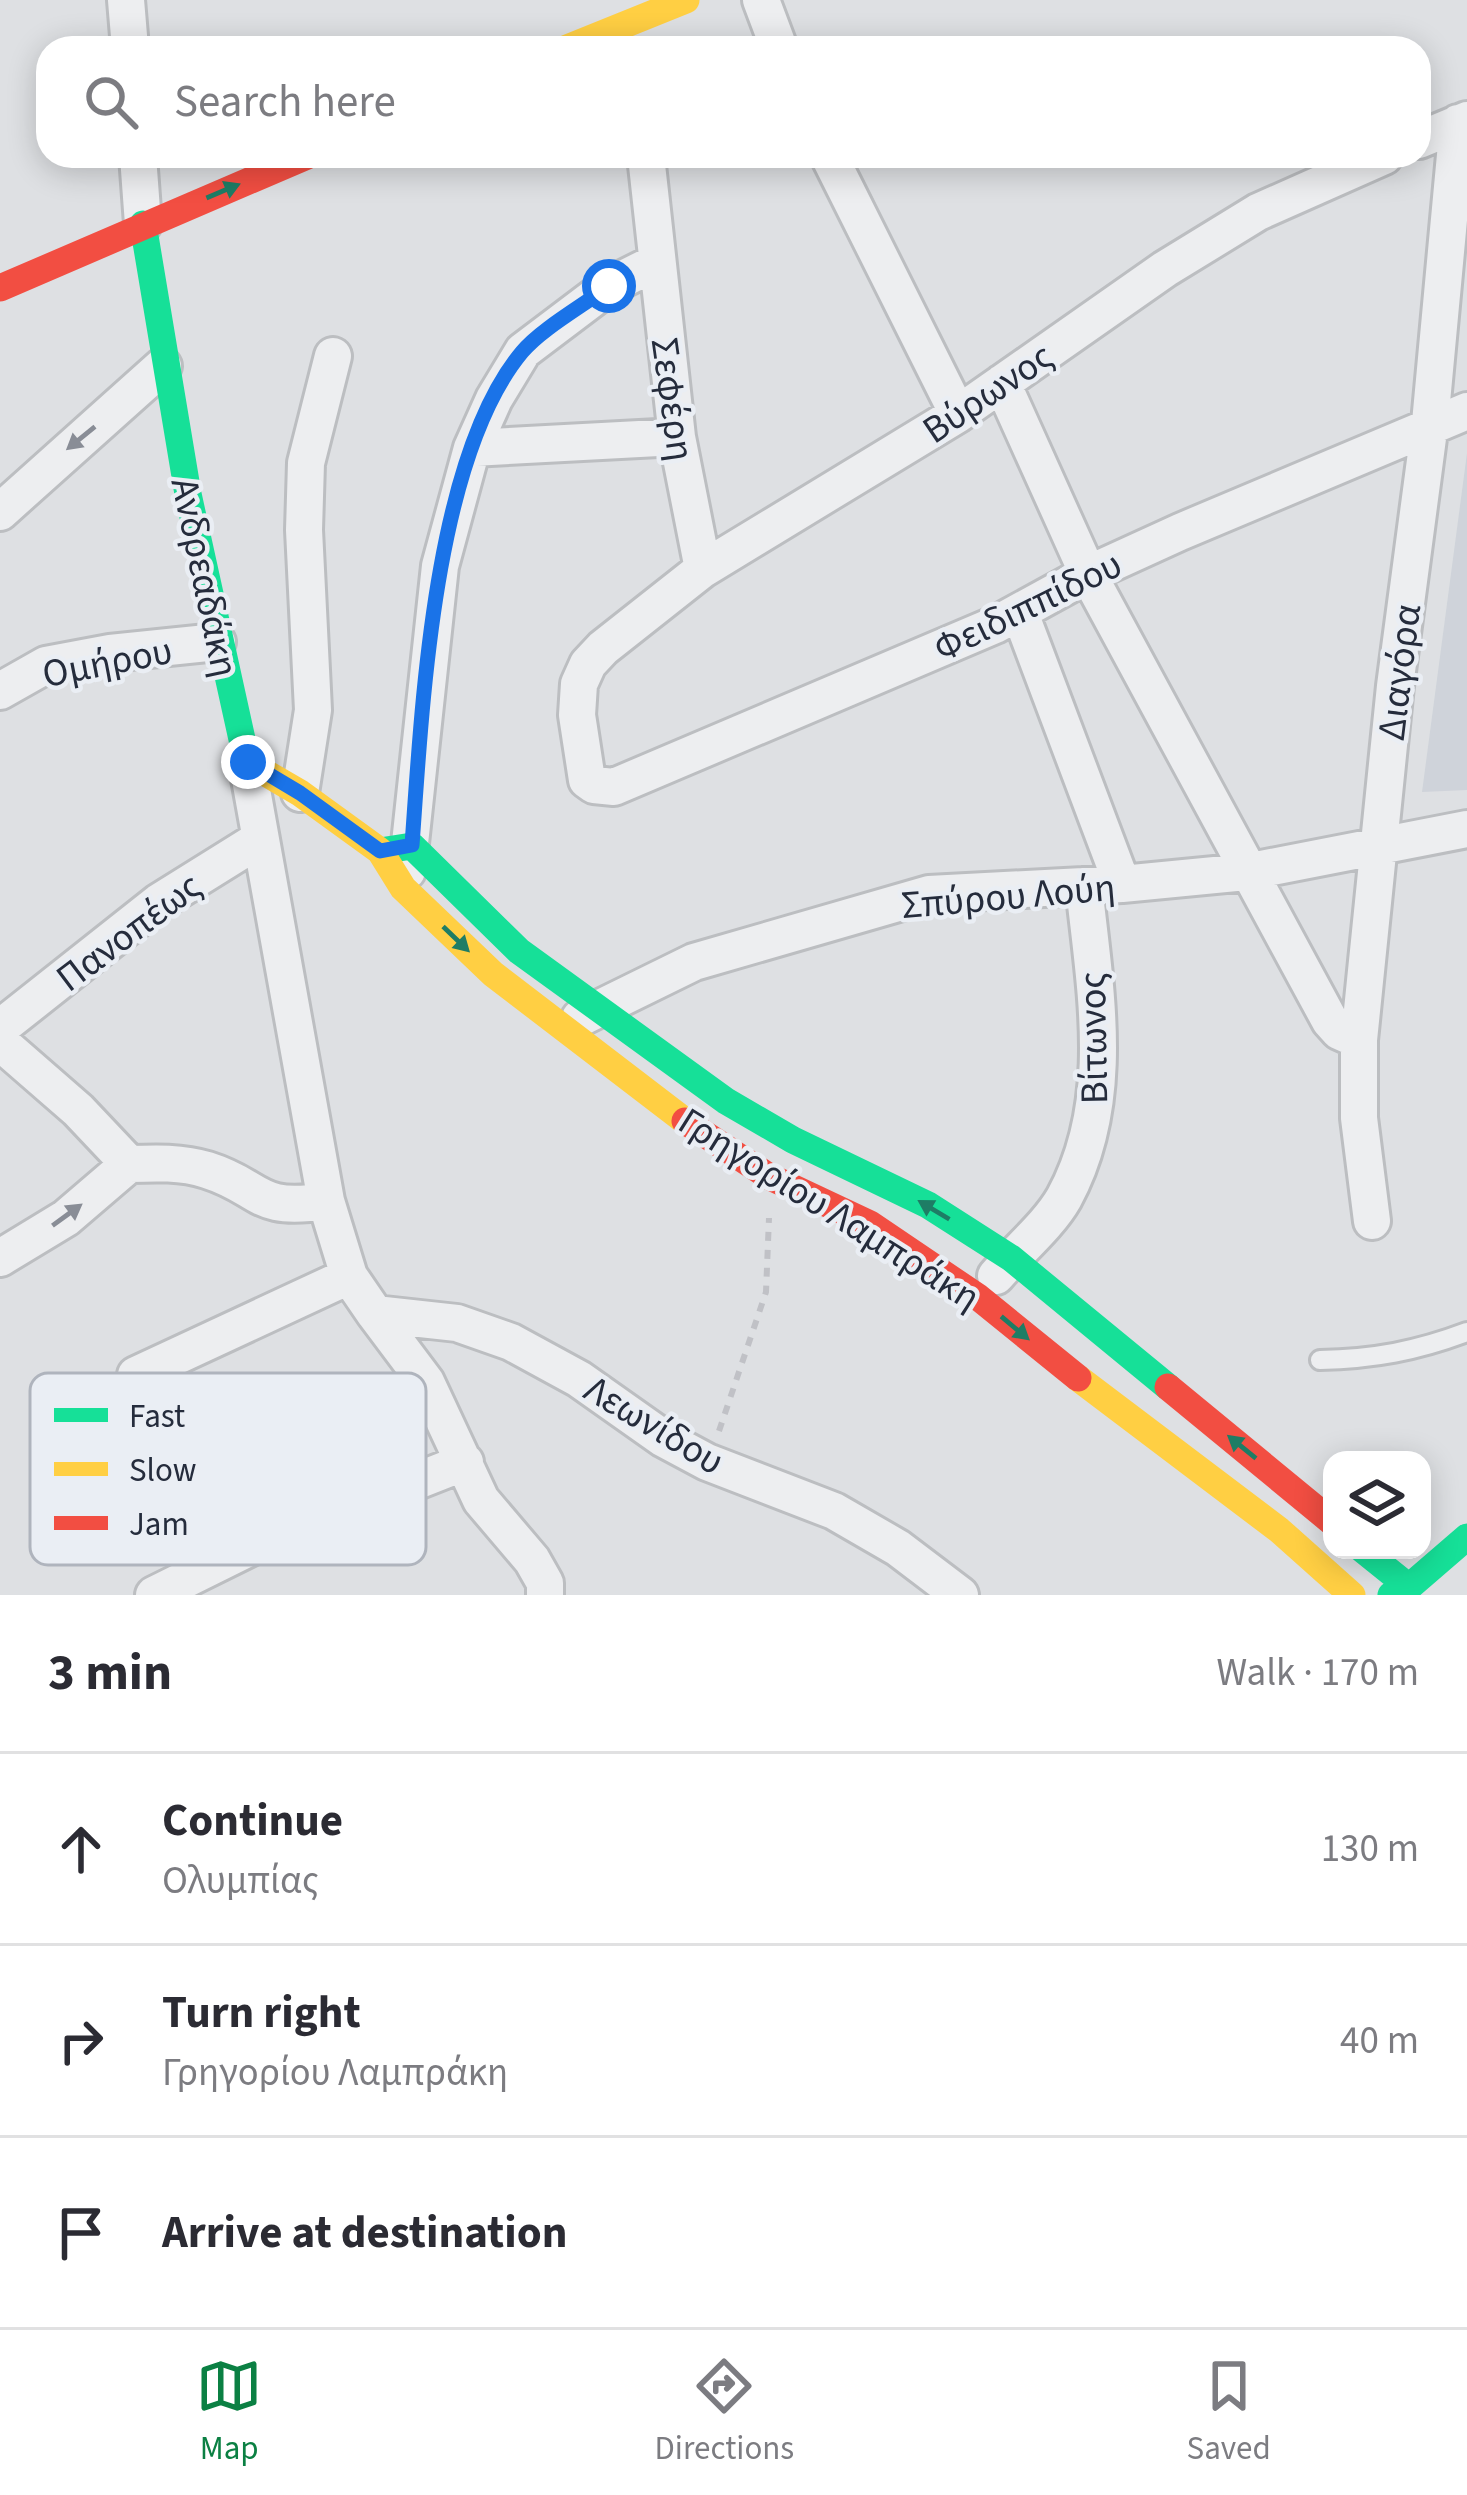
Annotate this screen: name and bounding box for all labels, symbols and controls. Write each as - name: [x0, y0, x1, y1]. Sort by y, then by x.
- search box: [36, 36, 1431, 168]
- icon: search: [78, 69, 144, 135]
- text: Search here: [174, 70, 396, 134]
- one-way arrow: [205, 181, 241, 200]
- route start: [582, 259, 636, 313]
- street label: Βύρωνος: [912, 329, 1065, 458]
- street label: Σεφέρη: [636, 334, 708, 465]
- one-way arrow: [65, 425, 96, 450]
- street label: Ανδρεαδάκη: [156, 473, 252, 682]
- street label: Φειδιππίδου: [924, 537, 1132, 677]
- street label: Διαγόρα: [1364, 601, 1436, 744]
- street label: Ομήρου: [38, 623, 177, 703]
- route end: [221, 735, 275, 789]
- street label: Πανοπέως: [45, 859, 214, 1006]
- street label: Σπύρου Λούη: [899, 860, 1118, 934]
- one-way arrow: [442, 924, 471, 952]
- street label: Βίτωνος: [1065, 971, 1123, 1105]
- street label: Γρηγορίου Λαμπράκη: [667, 1094, 991, 1325]
- one-way arrow: [917, 1200, 951, 1221]
- one-way arrow: [52, 1203, 83, 1227]
- one-way arrow: [1000, 1315, 1031, 1340]
- street label: Λεωνίδου: [574, 1362, 734, 1489]
- legend: [30, 1373, 426, 1565]
- text: Fast: [129, 1393, 185, 1440]
- one-way arrow: [1227, 1435, 1258, 1460]
- text: Slow: [129, 1447, 197, 1494]
- map controls: [1323, 1451, 1431, 1559]
- button: layers: [1323, 1451, 1431, 1559]
- text: Jam: [129, 1501, 189, 1548]
- text: 3 min: [48, 1637, 172, 1709]
- text: Walk · 170 m: [1216, 1645, 1419, 1701]
- text: Continue: [162, 1789, 343, 1853]
- icon: ahead: [48, 1816, 114, 1882]
- text: 130 m: [1321, 1821, 1419, 1877]
- text: Ολυμπίας: [162, 1853, 319, 1909]
- text: Turn right: [162, 1981, 361, 2045]
- icon: right: [48, 2008, 114, 2074]
- text: 40 m: [1340, 2013, 1419, 2069]
- text: Γρηγορίου Λαμπράκη: [162, 2045, 508, 2101]
- icon: arrive: [48, 2200, 114, 2266]
- text: Arrive at destination: [162, 2201, 567, 2265]
- tab: Map: [196, 2353, 262, 2472]
- tab: Directions: [655, 2353, 794, 2472]
- tab: Saved: [1187, 2353, 1271, 2472]

